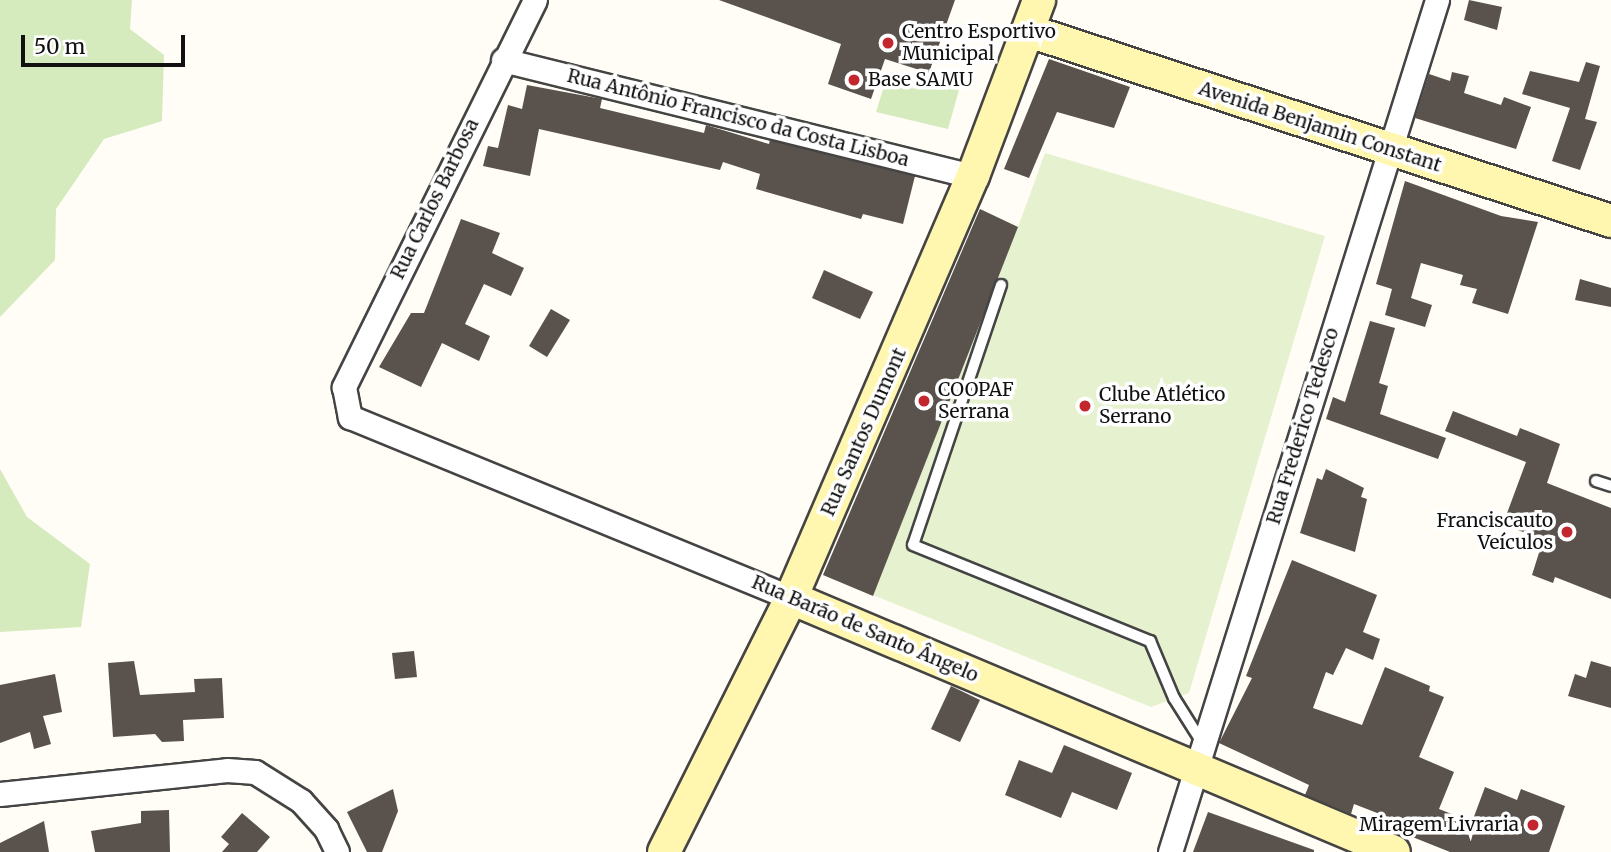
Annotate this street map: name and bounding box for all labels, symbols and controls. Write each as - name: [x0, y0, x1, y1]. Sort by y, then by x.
- scale bar: [24, 21, 189, 65]
- place label: Centro Esportivo Municipal: [902, 21, 1056, 65]
- text: 50 m: [34, 33, 85, 60]
- marker: Centro Esportivo Municipal: [880, 35, 896, 51]
- street label: Rua Antônio Francisco da Costa Lisboa: [565, 64, 911, 172]
- place label: Base SAMU: [868, 69, 973, 91]
- marker: Base SAMU: [846, 72, 862, 88]
- street label: Avenida Benjamin Constant: [1196, 77, 1444, 177]
- street label: Rua Carlos Barbosa: [386, 115, 484, 283]
- street label: Rua Frederico Tedesco: [1262, 325, 1344, 527]
- street label: Rua Santos Dumont: [817, 344, 911, 520]
- place label: COOPAF Serrana: [938, 379, 1014, 423]
- place label: Clube Atlético Serrano: [1099, 384, 1225, 428]
- marker: COOPAF Serrana: [916, 393, 932, 409]
- marker: Clube Atlético Serrano: [1077, 398, 1093, 414]
- place label: Franciscauto Veículos: [1436, 510, 1553, 554]
- marker: Franciscauto Veículos: [1559, 524, 1575, 540]
- street label: Rua Barão de Santo Ângelo: [748, 571, 982, 687]
- place label: Miragem Livraria: [1359, 814, 1519, 836]
- marker: Miragem Livraria: [1525, 817, 1541, 833]

